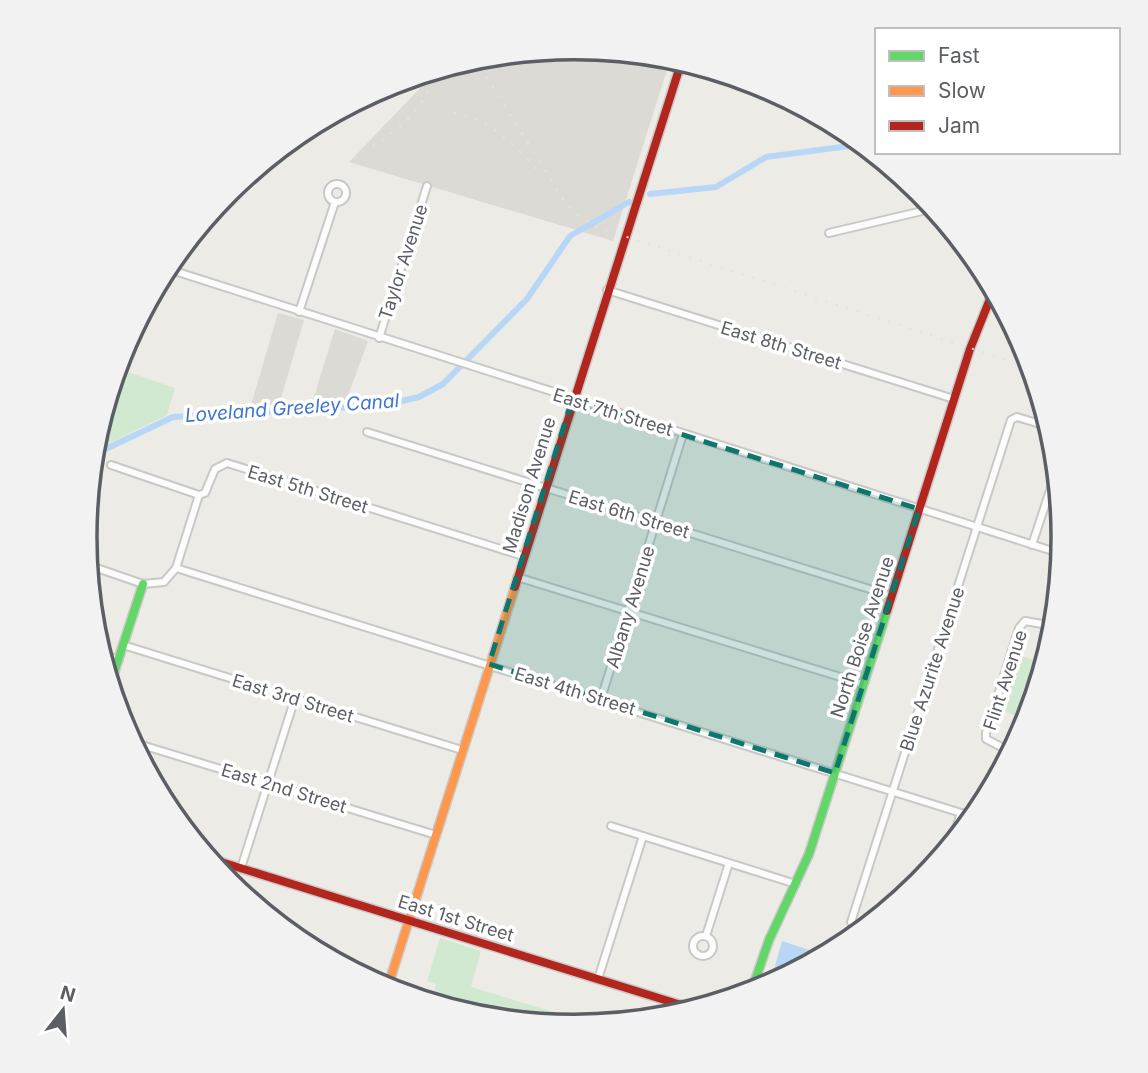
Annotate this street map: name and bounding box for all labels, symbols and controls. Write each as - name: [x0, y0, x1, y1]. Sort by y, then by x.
- legend: [875, 28, 1120, 154]
- text: Fast: [938, 43, 980, 68]
- text: Slow: [938, 78, 986, 103]
- text: Jam: [938, 113, 980, 138]
- street label: Taylor Avenue: [374, 201, 432, 323]
- street label: East 8th Street: [718, 317, 844, 373]
- street label: East 7th Street: [551, 384, 675, 440]
- water label: Loveland Greeley Canal: [184, 389, 400, 427]
- street label: Madison Avenue: [498, 415, 560, 555]
- street label: East 5th Street: [245, 461, 371, 517]
- street label: East 6th Street: [566, 486, 692, 542]
- street label: Albany Avenue: [601, 543, 659, 671]
- street label: North Boise Avenue: [826, 554, 898, 720]
- street label: Blue Azurite Avenue: [896, 584, 968, 754]
- street label: Flint Avenue: [979, 627, 1031, 733]
- street label: East 4th Street: [512, 663, 638, 719]
- street label: East 3rd Street: [230, 670, 356, 726]
- street label: East 2nd Street: [219, 759, 349, 817]
- street label: East 1st Street: [396, 890, 517, 946]
- north arrow: [28, 975, 98, 1045]
- text: N: [58, 981, 78, 1007]

